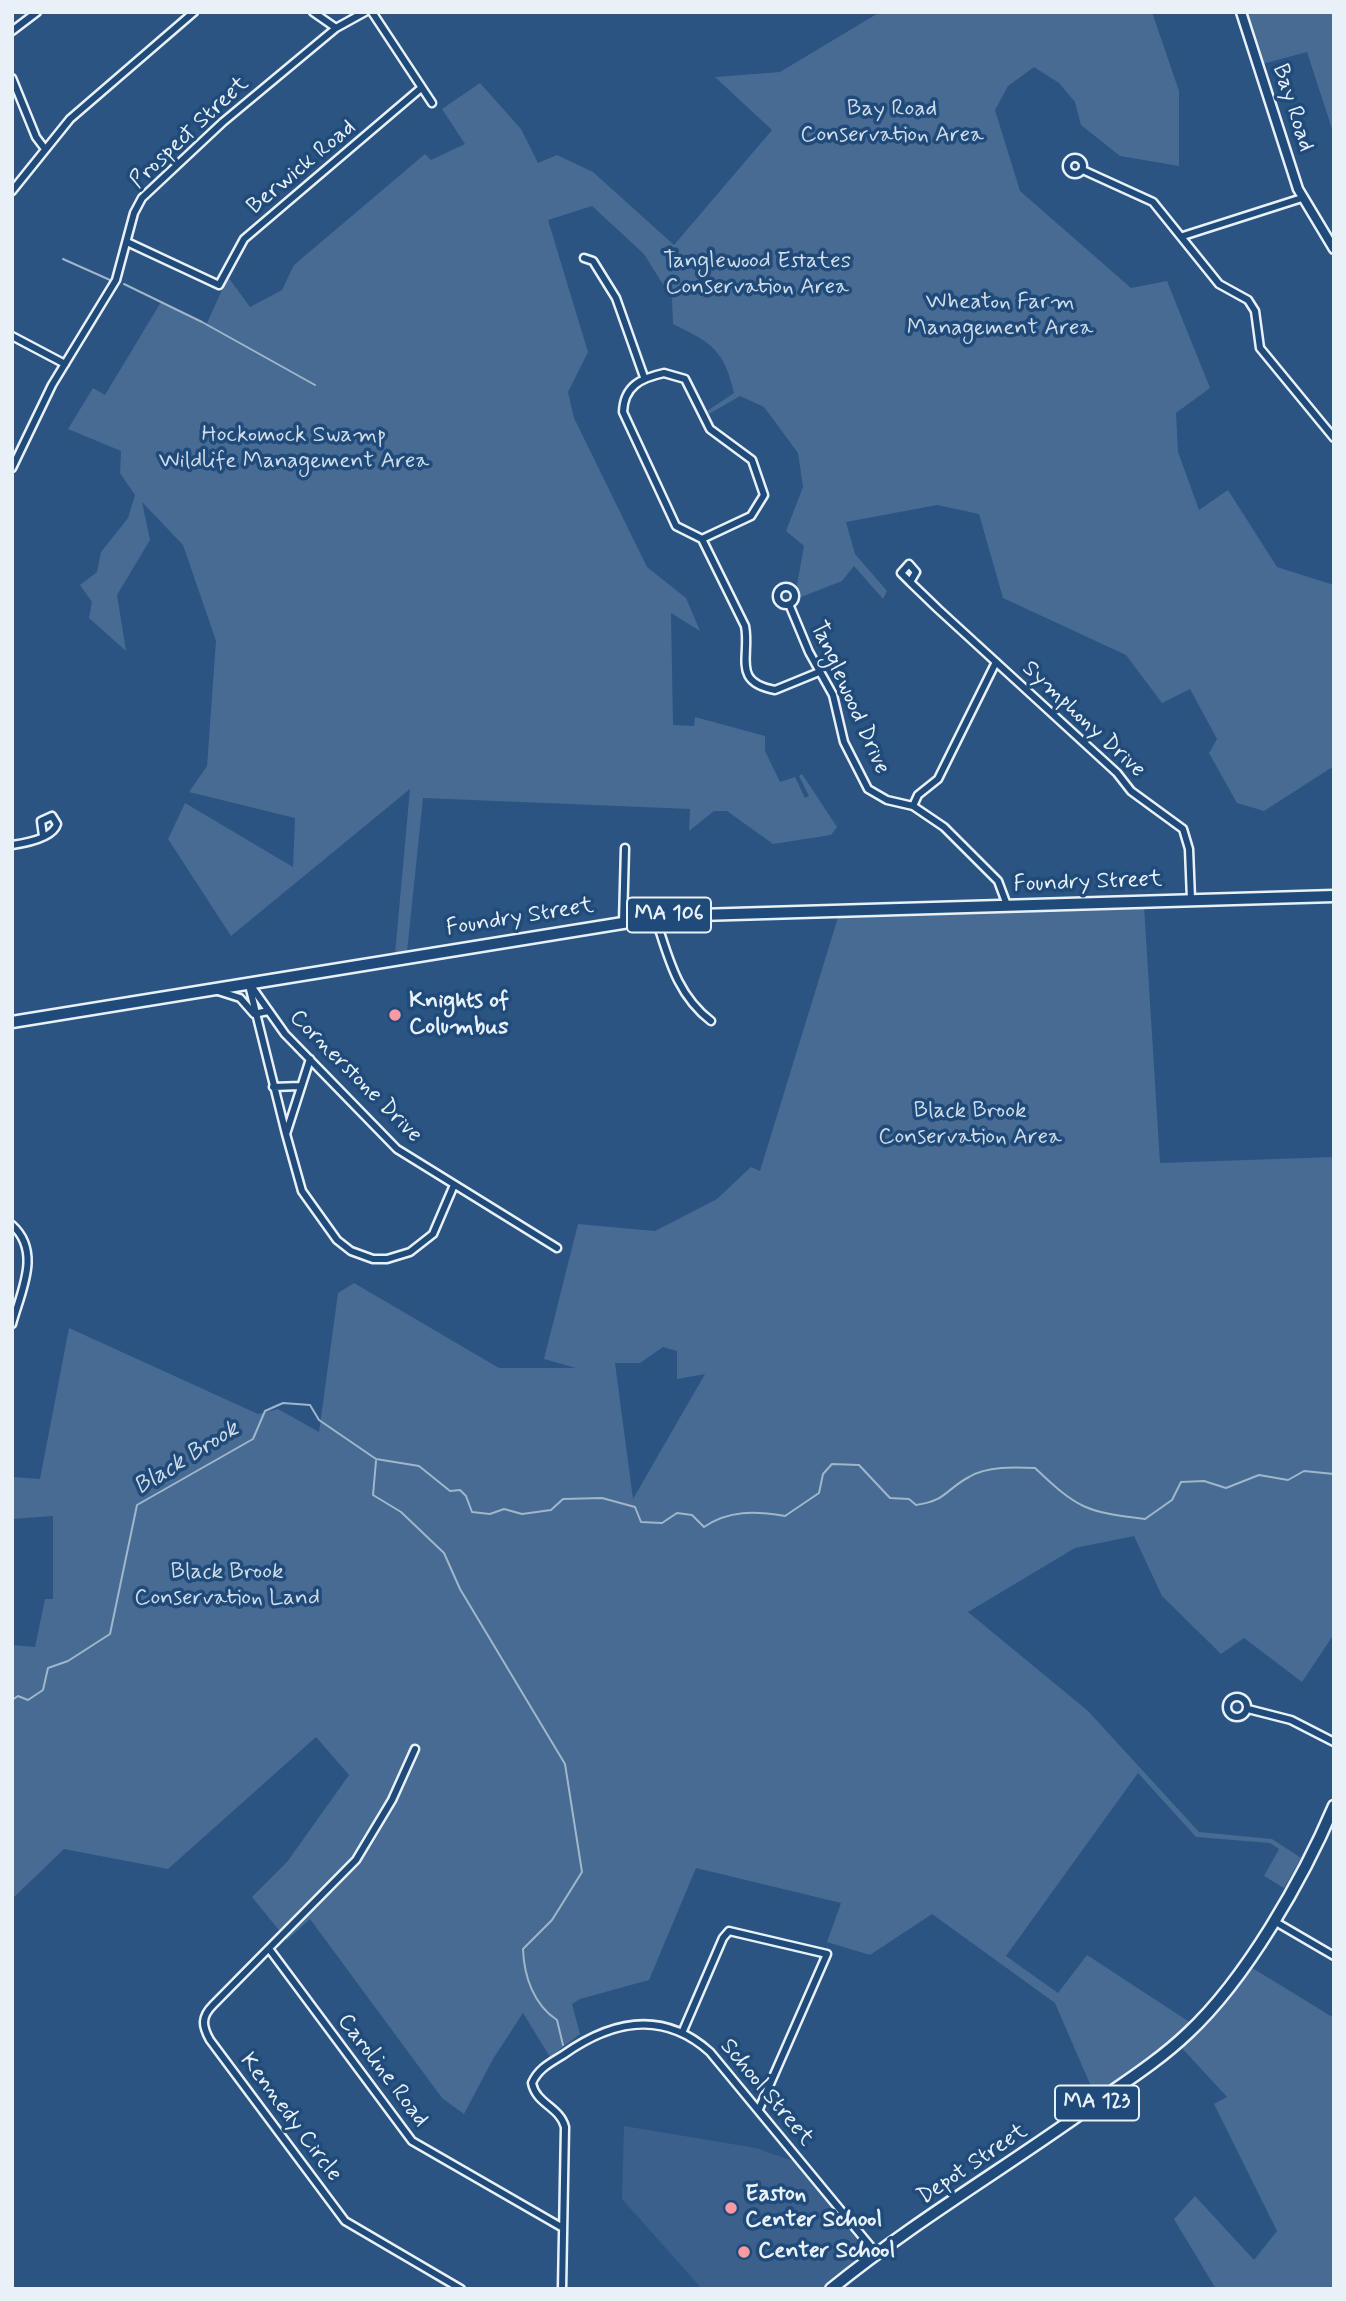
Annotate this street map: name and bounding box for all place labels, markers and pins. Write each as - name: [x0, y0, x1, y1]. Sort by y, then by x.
- place label: Knights of Columbus: [409, 988, 509, 1042]
- marker: Knights of Columbus: [387, 1007, 403, 1023]
- place label: Easton Center School: [745, 2181, 882, 2235]
- marker: Easton Center School: [723, 2200, 739, 2216]
- place label: Center School: [758, 2238, 895, 2266]
- marker: Center School: [736, 2244, 752, 2260]

